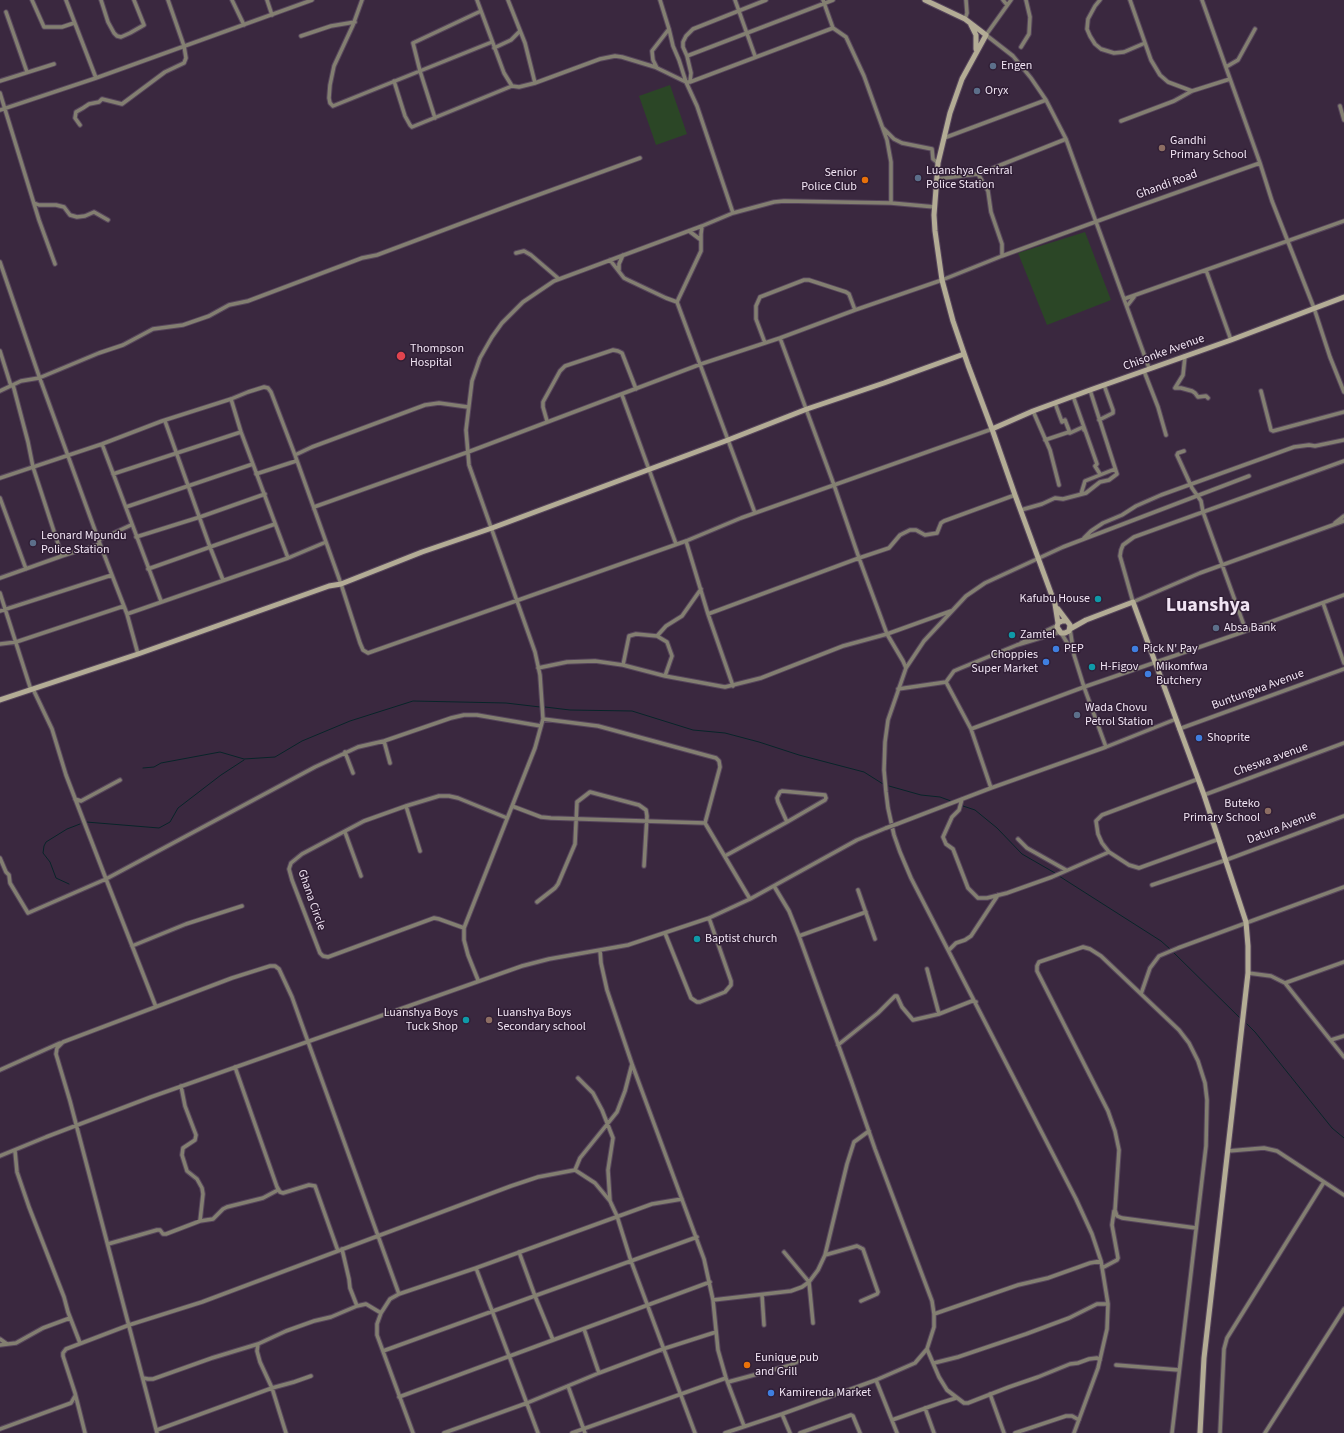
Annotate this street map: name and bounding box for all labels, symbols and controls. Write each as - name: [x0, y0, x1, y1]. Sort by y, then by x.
- place label: Engen: [1001, 59, 1032, 73]
- marker: Engen: [988, 61, 998, 71]
- place label: Oryx: [985, 84, 1008, 98]
- marker: Oryx: [972, 86, 982, 96]
- place label: Gandhi Primary School: [1170, 134, 1247, 162]
- marker: Gandhi Primary School: [1157, 143, 1167, 153]
- place label: Luanshya Central Police Station: [926, 164, 1013, 192]
- place label: Senior Police Club: [801, 166, 857, 194]
- street label: Ghandi Road: [1134, 167, 1200, 203]
- marker: Luanshya Central Police Station: [913, 173, 923, 183]
- marker: Senior Police Club: [860, 175, 870, 185]
- street label: Chisonke Avenue: [1121, 332, 1207, 374]
- place label: Thompson Hospital: [410, 342, 464, 370]
- marker: Thompson Hospital: [395, 350, 407, 362]
- place label: Leonard Mpundu Police Station: [41, 529, 127, 557]
- marker: Leonard Mpundu Police Station: [28, 538, 38, 548]
- place label: Kafubu House: [1020, 592, 1090, 606]
- marker: Kafubu House: [1093, 594, 1103, 604]
- district label: Luanshya: [1166, 595, 1250, 619]
- place label: Absa Bank: [1224, 621, 1276, 635]
- marker: Absa Bank: [1211, 623, 1221, 633]
- place label: Zamtel: [1020, 628, 1055, 642]
- marker: Zamtel: [1007, 630, 1017, 640]
- place label: PEP: [1064, 642, 1084, 656]
- place label: Pick N' Pay: [1143, 642, 1198, 656]
- marker: PEP: [1051, 644, 1061, 654]
- marker: Pick N' Pay: [1130, 644, 1140, 654]
- place label: Choppies Super Market: [971, 648, 1038, 676]
- marker: Choppies Super Market: [1041, 657, 1051, 667]
- place label: H-Figov: [1100, 660, 1138, 674]
- place label: Mikomfwa Butchery: [1156, 660, 1208, 688]
- marker: H-Figov: [1087, 662, 1097, 672]
- street label: Buntungwa Avenue: [1210, 667, 1306, 713]
- marker: Mikomfwa Butchery: [1143, 669, 1153, 679]
- place label: Wada Chovu Petrol Station: [1085, 701, 1153, 729]
- marker: Wada Chovu Petrol Station: [1072, 710, 1082, 720]
- place label: Shoprite: [1207, 731, 1250, 745]
- marker: Shoprite: [1194, 733, 1204, 743]
- street label: Cheswa avenue: [1232, 740, 1310, 780]
- place label: Buteko Primary School: [1183, 797, 1260, 825]
- marker: Buteko Primary School: [1263, 806, 1273, 816]
- street label: Datura Avenue: [1245, 808, 1319, 848]
- street label: Ghana Circle: [294, 868, 328, 932]
- place label: Baptist church: [705, 932, 777, 946]
- marker: Baptist church: [692, 934, 702, 944]
- place label: Luanshya Boys Tuck Shop: [384, 1006, 458, 1034]
- place label: Luanshya Boys Secondary school: [497, 1006, 586, 1034]
- marker: Luanshya Boys Tuck Shop: [461, 1015, 471, 1025]
- marker: Luanshya Boys Secondary school: [484, 1015, 494, 1025]
- place label: Eunique pub and Grill: [755, 1351, 819, 1379]
- marker: Eunique pub and Grill: [742, 1360, 752, 1370]
- place label: Kamirenda Market: [779, 1386, 871, 1400]
- marker: Kamirenda Market: [766, 1388, 776, 1398]

